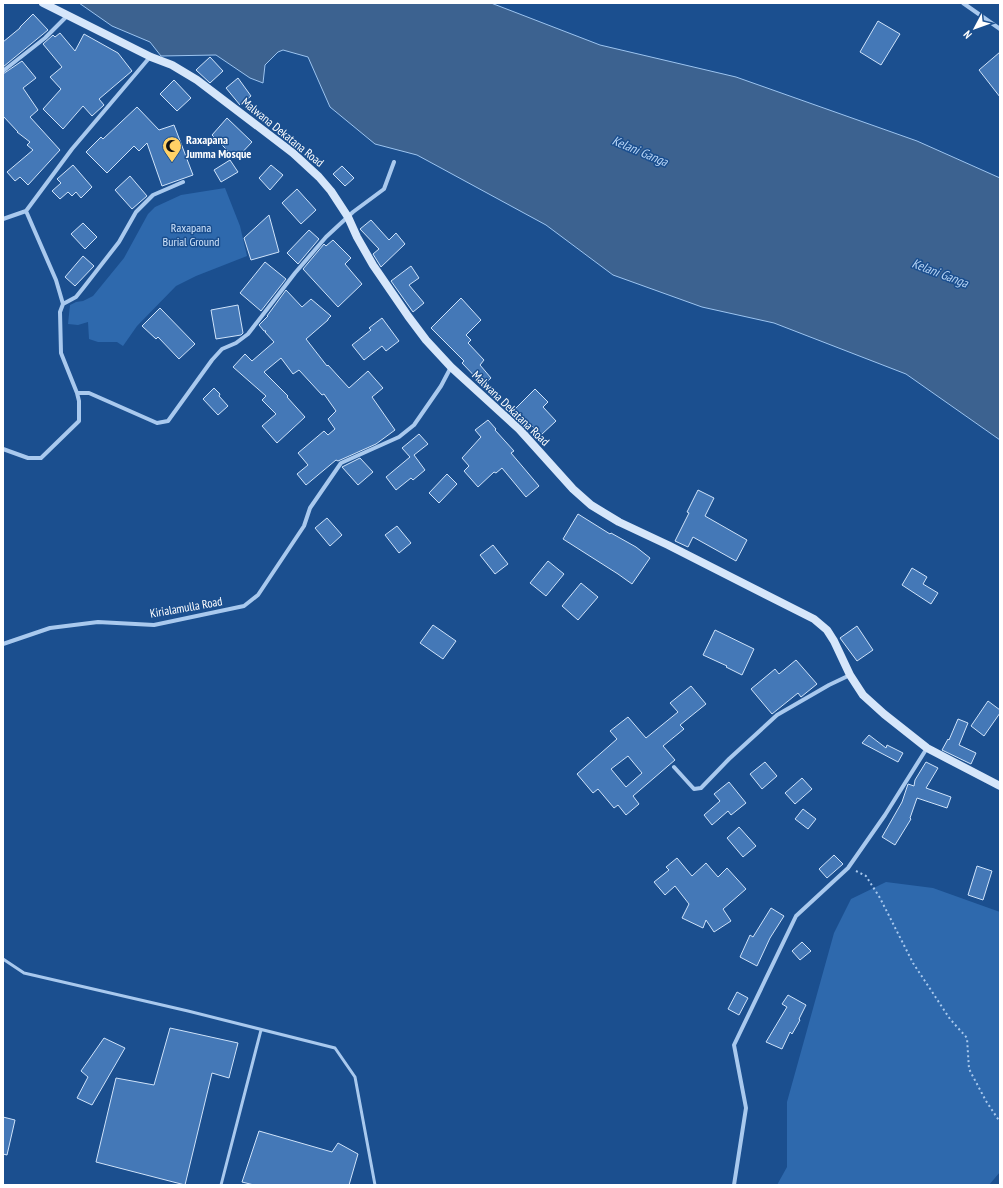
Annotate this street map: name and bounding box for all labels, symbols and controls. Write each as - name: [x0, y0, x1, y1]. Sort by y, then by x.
- north arrow: [955, 8, 995, 48]
- text: N: [960, 28, 975, 41]
- street label: Malwana Dekatana Road: [239, 94, 327, 170]
- place label: Raxapana Jumma Mosque: [185, 132, 251, 161]
- water label: Kelani Ganga: [610, 132, 671, 171]
- mosque icon: Raxapana Jumma Mosque: [161, 135, 183, 163]
- park label: Raxapana Burial Ground: [163, 220, 219, 249]
- water label: Kelani Ganga: [909, 255, 971, 292]
- street label: Malwana Dekatana Road: [469, 367, 553, 449]
- street label: Kirialamulla Road: [149, 593, 223, 621]

